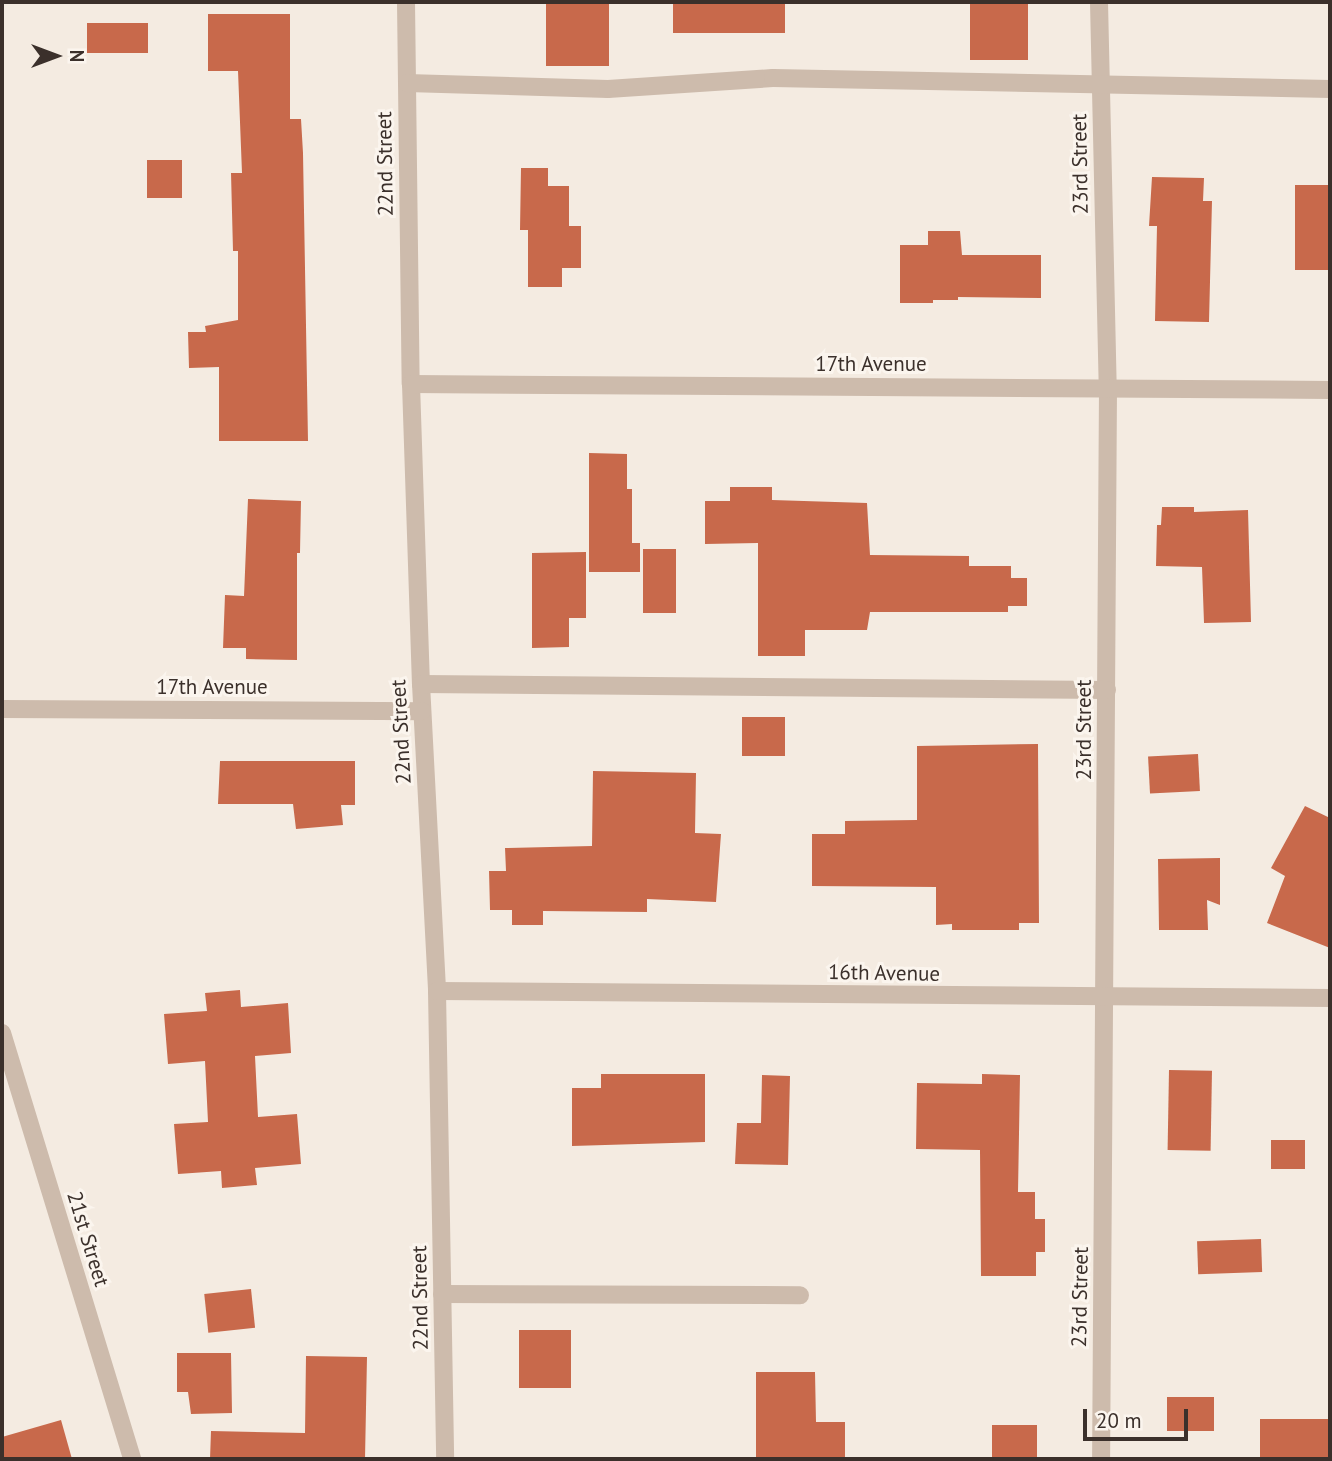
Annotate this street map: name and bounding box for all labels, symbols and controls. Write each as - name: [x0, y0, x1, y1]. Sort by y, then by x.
- north arrow: [21, 21, 91, 91]
- text: N: [65, 50, 89, 62]
- street label: 22nd Street: [371, 111, 399, 217]
- street label: 23rd Street: [1067, 114, 1093, 214]
- street label: 17th Avenue: [815, 351, 927, 377]
- street label: 17th Avenue: [156, 674, 268, 700]
- street label: 22nd Street: [386, 679, 416, 785]
- street label: 23rd Street: [1071, 680, 1097, 780]
- street label: 16th Avenue: [827, 959, 941, 987]
- street label: 21st Street: [62, 1188, 114, 1290]
- street label: 22nd Street: [406, 1245, 434, 1351]
- street label: 23rd Street: [1067, 1247, 1093, 1347]
- scale bar: [1087, 1394, 1192, 1438]
- text: 20 m: [1096, 1407, 1142, 1434]

